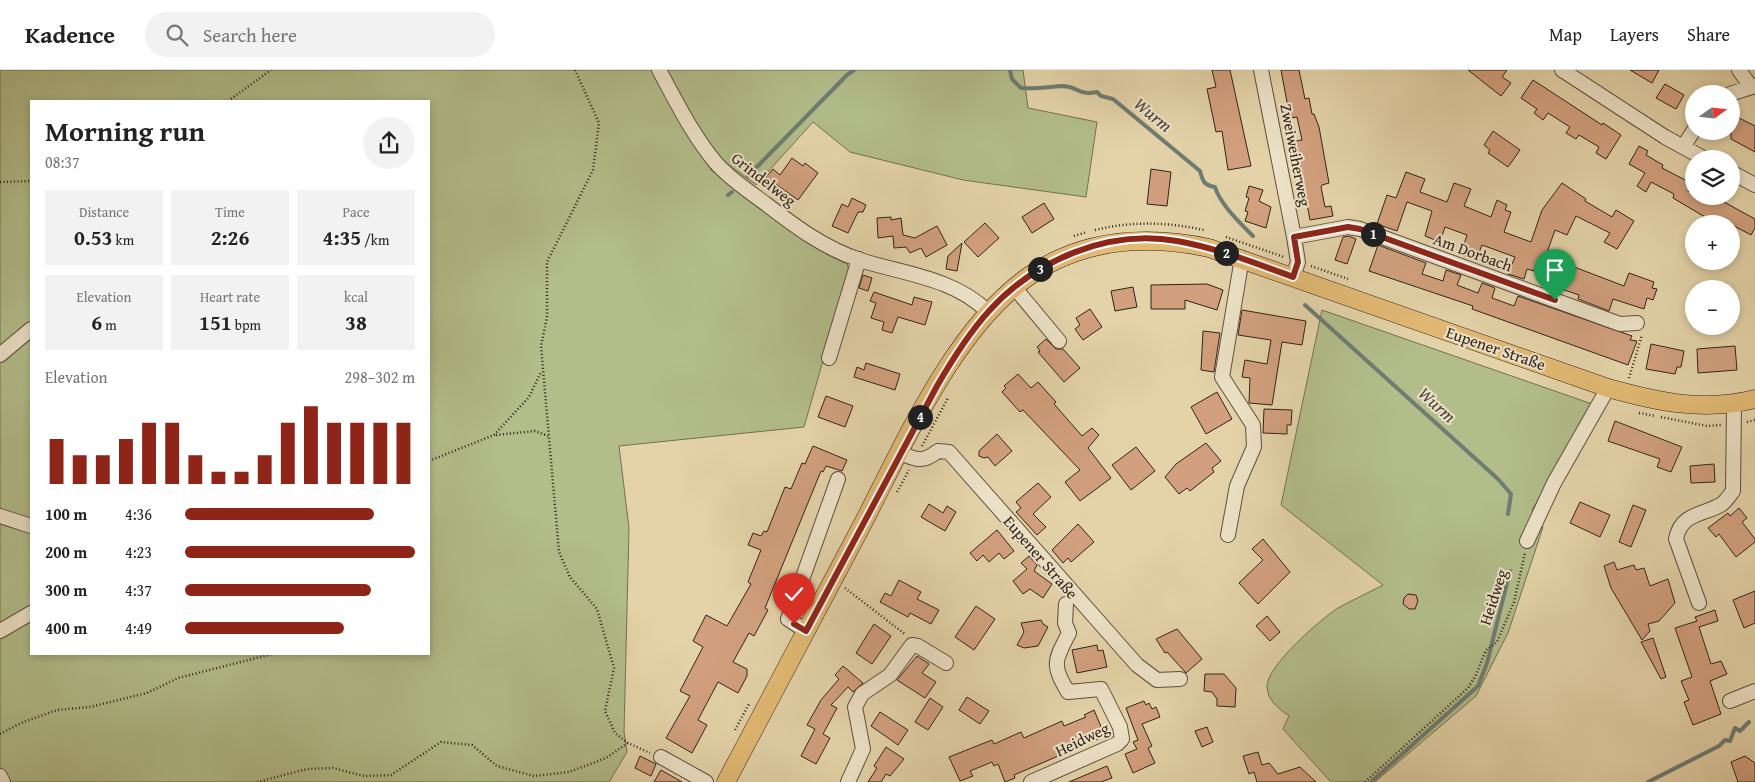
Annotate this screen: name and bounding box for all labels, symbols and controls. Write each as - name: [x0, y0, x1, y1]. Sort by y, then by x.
- search box: [145, 12, 495, 57]
- text: Kadence: [25, 17, 115, 52]
- icon: search: [163, 21, 191, 49]
- text: Search here: [203, 21, 297, 49]
- text: Map: [1549, 21, 1582, 48]
- text: Layers: [1610, 21, 1659, 48]
- text: Share: [1687, 21, 1730, 48]
- north arrow: [1685, 85, 1740, 140]
- map controls: [1685, 85, 1740, 335]
- water label: Wurm: [1128, 91, 1179, 139]
- street label: Zweiweiherweg: [1274, 102, 1318, 208]
- text: Morning run: [45, 110, 205, 151]
- button: share: [363, 117, 415, 169]
- street label: Grindelweg: [726, 146, 802, 212]
- text: 08:37: [45, 150, 80, 174]
- button: layers: [1685, 150, 1740, 205]
- text: Distance: [79, 202, 129, 222]
- text: Time: [215, 202, 245, 222]
- text: Pace: [343, 202, 369, 222]
- button: +: [1685, 215, 1740, 270]
- text: 0.53: [74, 222, 112, 253]
- text: 2:26: [211, 222, 249, 253]
- text: 4:35: [323, 222, 361, 253]
- pin: 1: [1360, 222, 1386, 246]
- text: 1: [1370, 224, 1377, 244]
- street label: Am Dorbach: [1430, 227, 1516, 277]
- text: km: [112, 230, 134, 250]
- text: /km: [361, 230, 389, 250]
- pin: 2: [1214, 240, 1238, 266]
- text: 2: [1223, 243, 1230, 263]
- pin: [1534, 249, 1576, 300]
- pin: 3: [1028, 256, 1052, 282]
- icon: arrive: [1541, 256, 1569, 284]
- text: 3: [1037, 259, 1044, 279]
- button: −: [1685, 280, 1740, 335]
- text: Elevation: [77, 287, 131, 307]
- text: Heart rate: [200, 287, 260, 307]
- text: kcal: [344, 287, 368, 307]
- text: 6: [91, 307, 102, 338]
- text: 151: [199, 307, 232, 338]
- text: 38: [345, 307, 367, 338]
- text: m: [102, 315, 117, 335]
- text: bpm: [232, 315, 261, 335]
- street label: Eupener Straße: [1443, 320, 1549, 376]
- text: Elevation: [45, 365, 108, 389]
- text: 298–302 m: [345, 365, 415, 389]
- water label: Wurm: [1412, 380, 1462, 429]
- pin: 4: [908, 404, 932, 430]
- text: 4: [917, 407, 924, 427]
- text: 100 m: [45, 502, 87, 526]
- text: 4:36: [125, 502, 152, 526]
- street label: Eupener Straße: [998, 510, 1084, 604]
- text: 200 m: [45, 540, 87, 564]
- text: 4:23: [125, 540, 152, 564]
- street label: Heidweg: [1473, 566, 1513, 628]
- pin: [773, 573, 815, 624]
- text: 300 m: [45, 578, 87, 602]
- text: 4:37: [125, 578, 152, 602]
- icon: check: [780, 580, 808, 608]
- text: 400 m: [45, 616, 87, 640]
- text: 4:49: [125, 616, 152, 640]
- street label: Heidweg: [1051, 716, 1113, 762]

